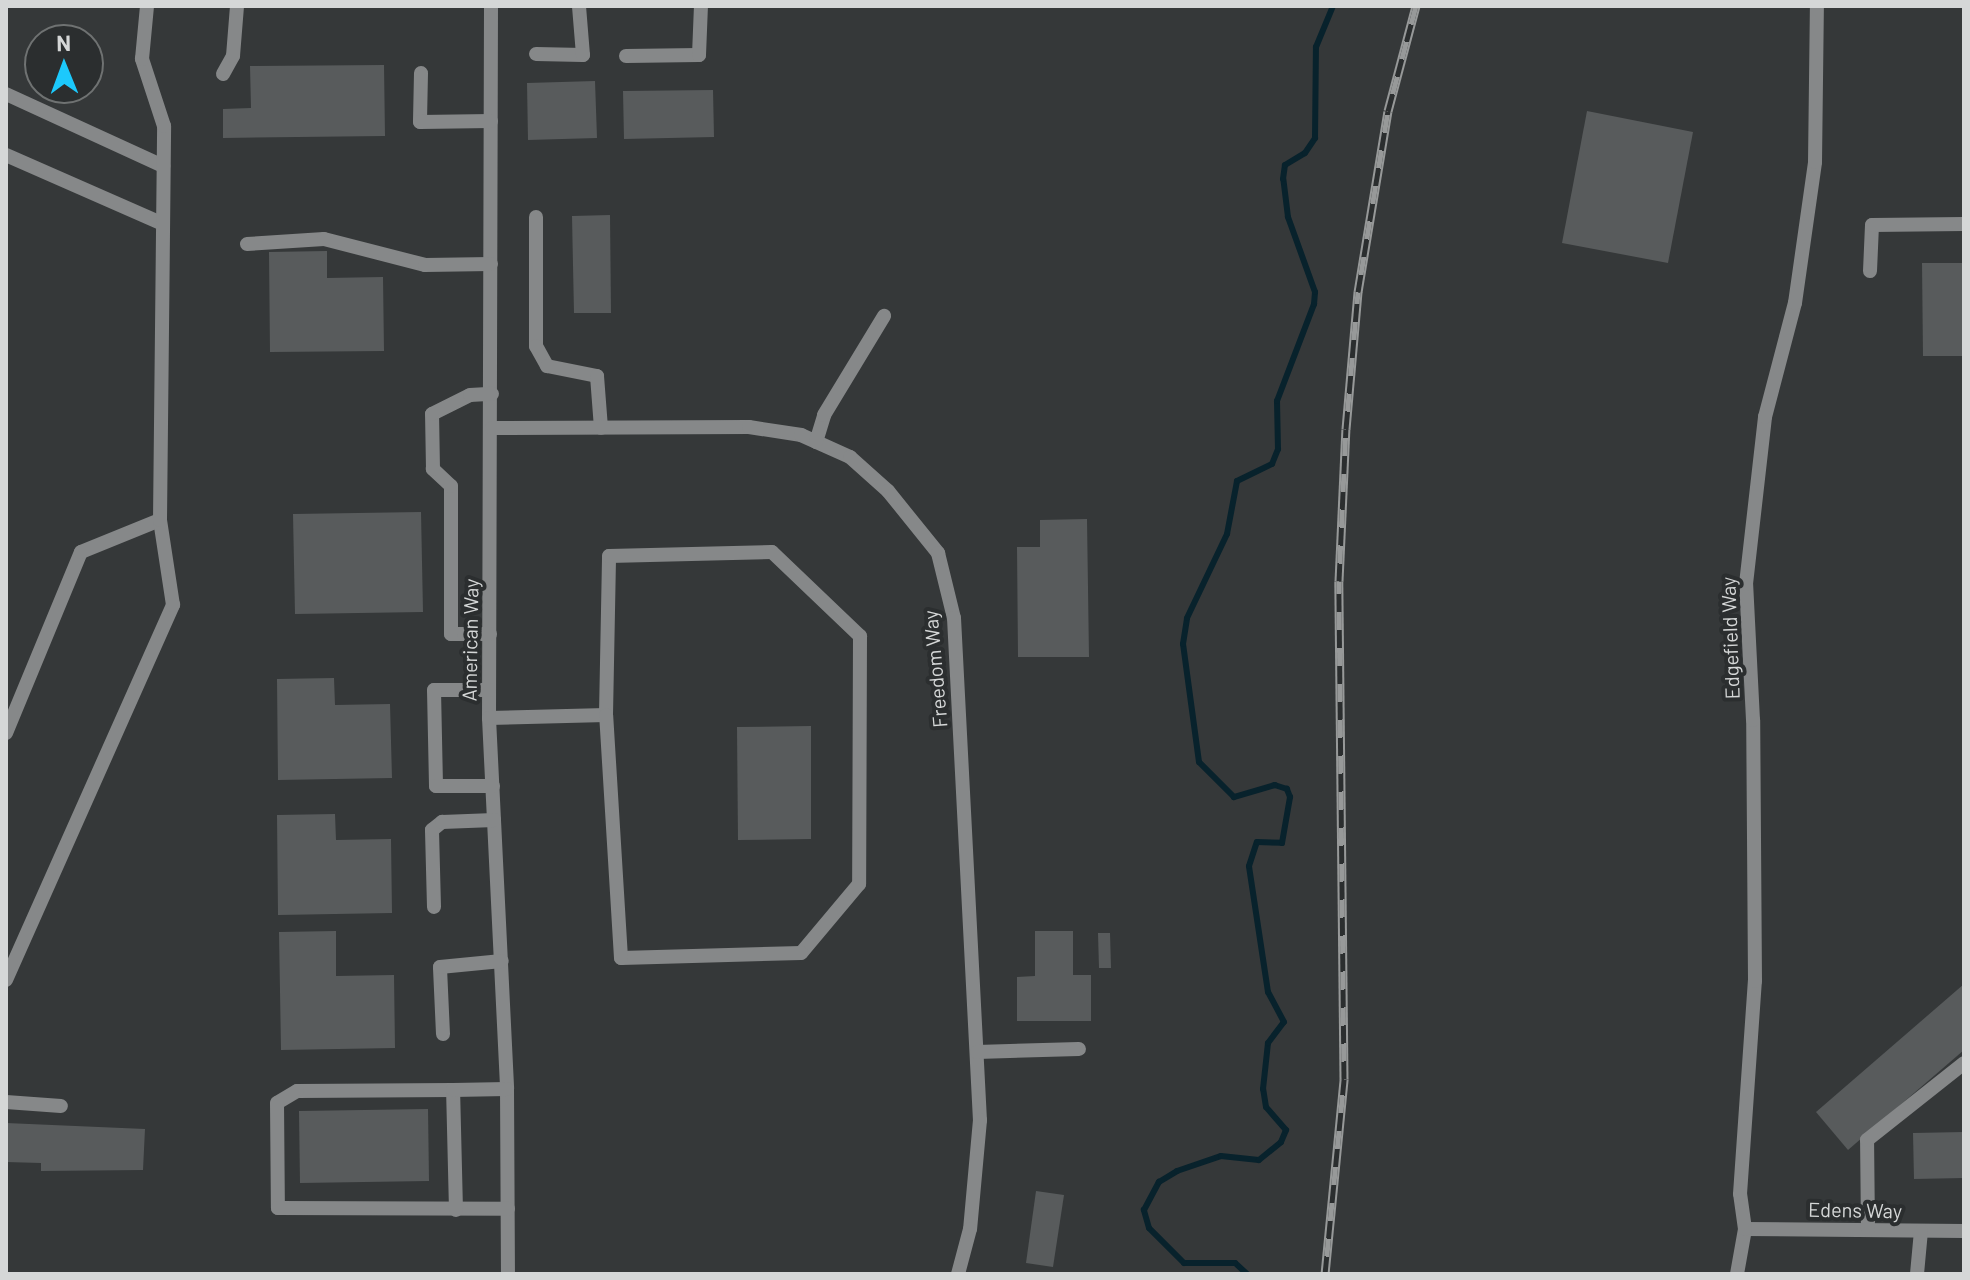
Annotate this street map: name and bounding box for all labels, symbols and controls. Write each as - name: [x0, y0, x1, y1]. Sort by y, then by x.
- north arrow: [24, 24, 104, 104]
- text: N: [56, 29, 71, 55]
- street label: Edgefield Way: [1716, 576, 1744, 700]
- street label: American Way: [457, 578, 483, 702]
- street label: Freedom Way: [918, 609, 952, 729]
- street label: Edens Way: [1808, 1197, 1902, 1223]

